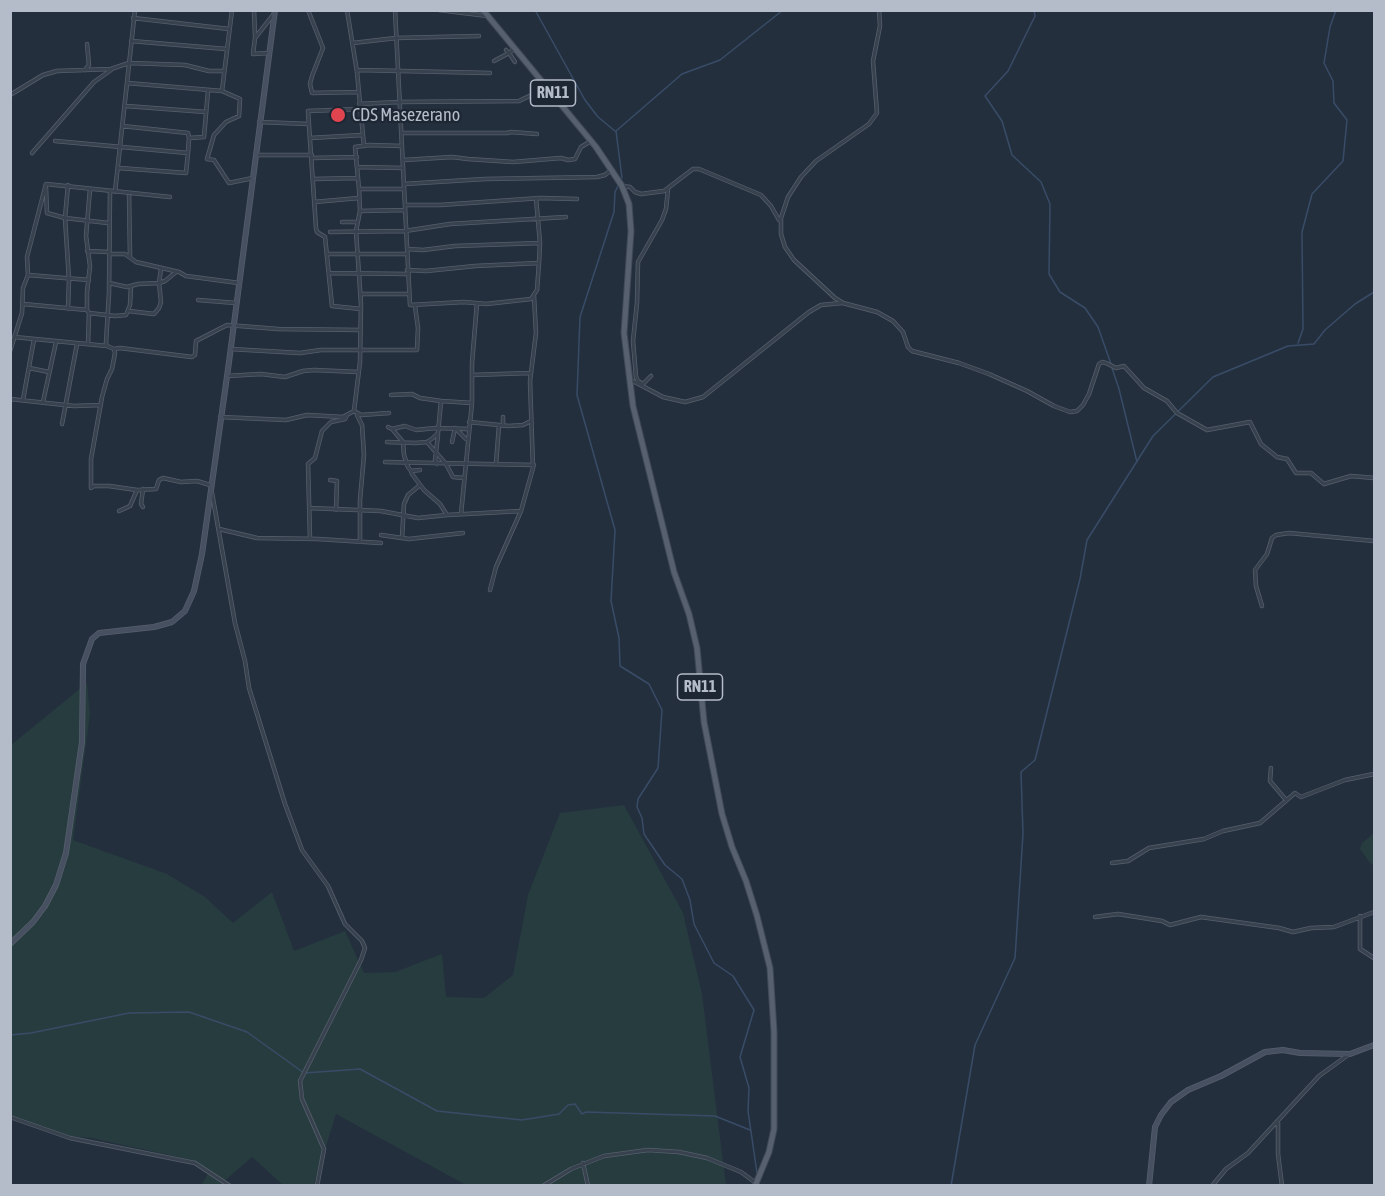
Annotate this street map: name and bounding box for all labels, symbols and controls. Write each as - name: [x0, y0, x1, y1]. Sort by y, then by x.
- road number: RN11: [530, 80, 576, 106]
- place label: CDS Masezerano: [352, 104, 460, 126]
- marker: CDS Masezerano: [329, 106, 347, 124]
- road number: RN11: [678, 674, 722, 700]

